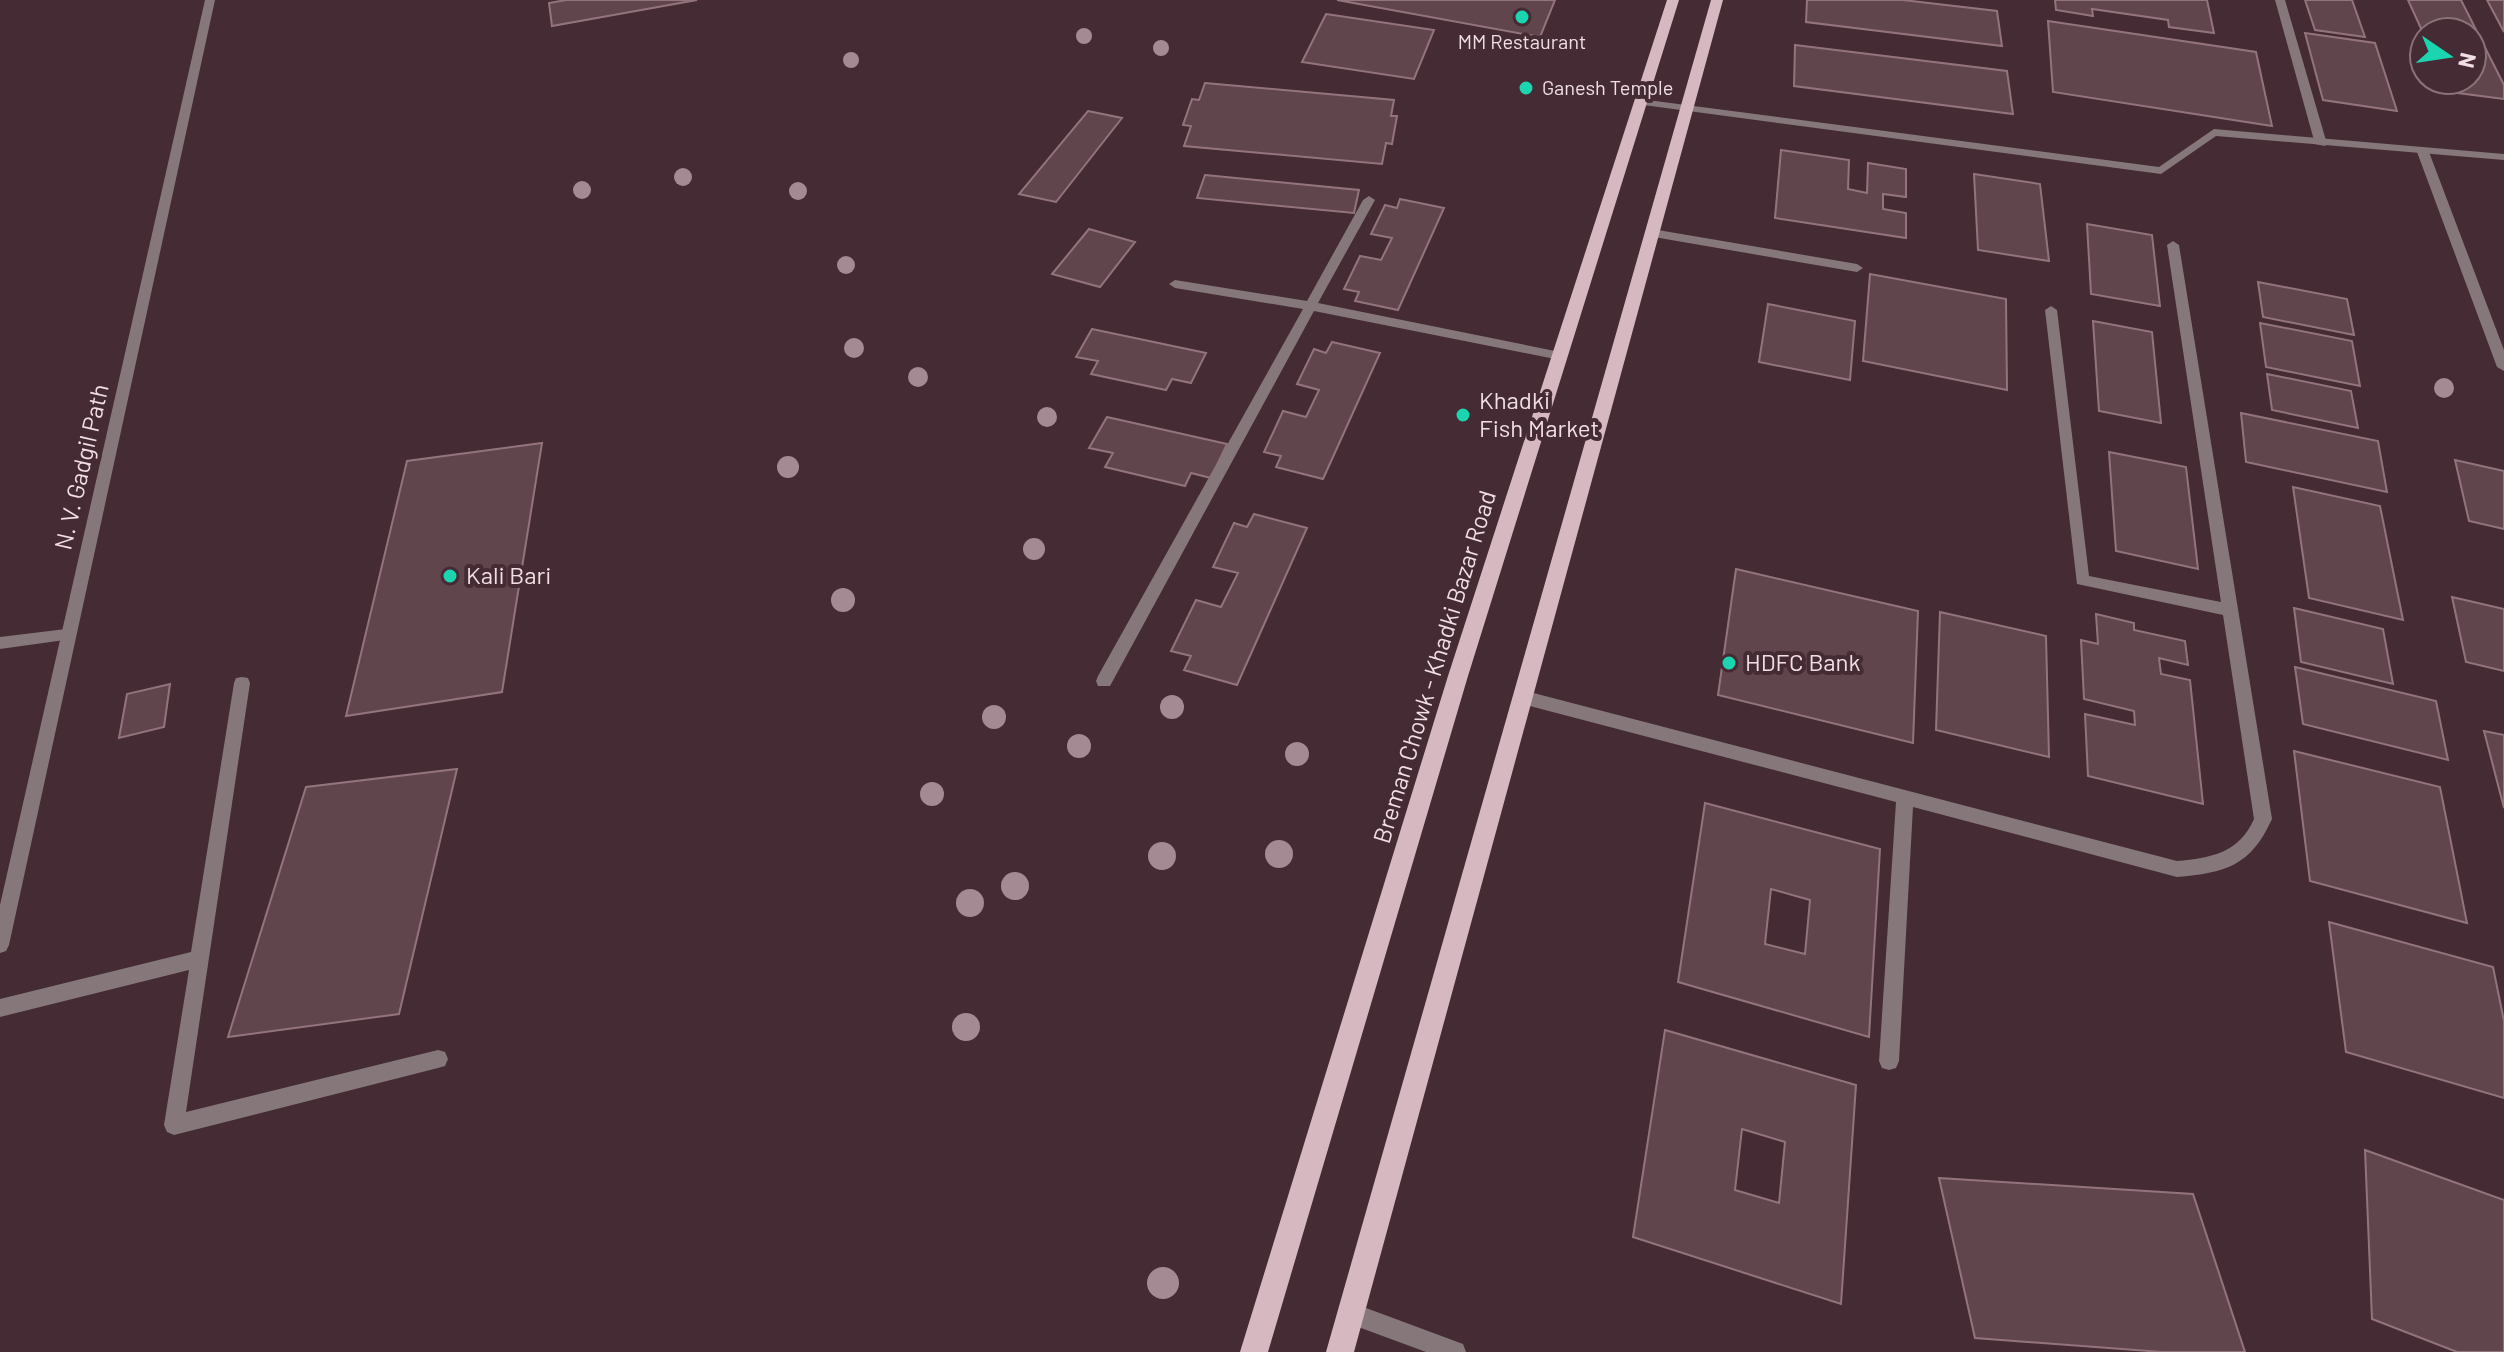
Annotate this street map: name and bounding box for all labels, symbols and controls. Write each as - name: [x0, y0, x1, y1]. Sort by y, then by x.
- marker: MM Restaurant: [1513, 8, 1531, 26]
- north arrow: [2408, 16, 2488, 96]
- place label: MM Restaurant: [1458, 29, 1586, 53]
- text: N: [2454, 51, 2483, 71]
- place label: Ganesh Temple: [1542, 75, 1673, 99]
- marker: Ganesh Temple: [1517, 79, 1535, 97]
- street label: N. V. Gadgil Path: [47, 381, 114, 552]
- place label: Khadki Fish Market: [1479, 385, 1599, 442]
- marker: Khadki Fish Market: [1454, 406, 1472, 424]
- street label: Breman Chowk - Khadki Bazar Road: [1366, 487, 1501, 846]
- place label: Kali Bari: [466, 560, 551, 589]
- marker: Kali Bari: [441, 567, 459, 585]
- place label: HDFC Bank: [1745, 647, 1861, 676]
- marker: HDFC Bank: [1720, 654, 1738, 672]

